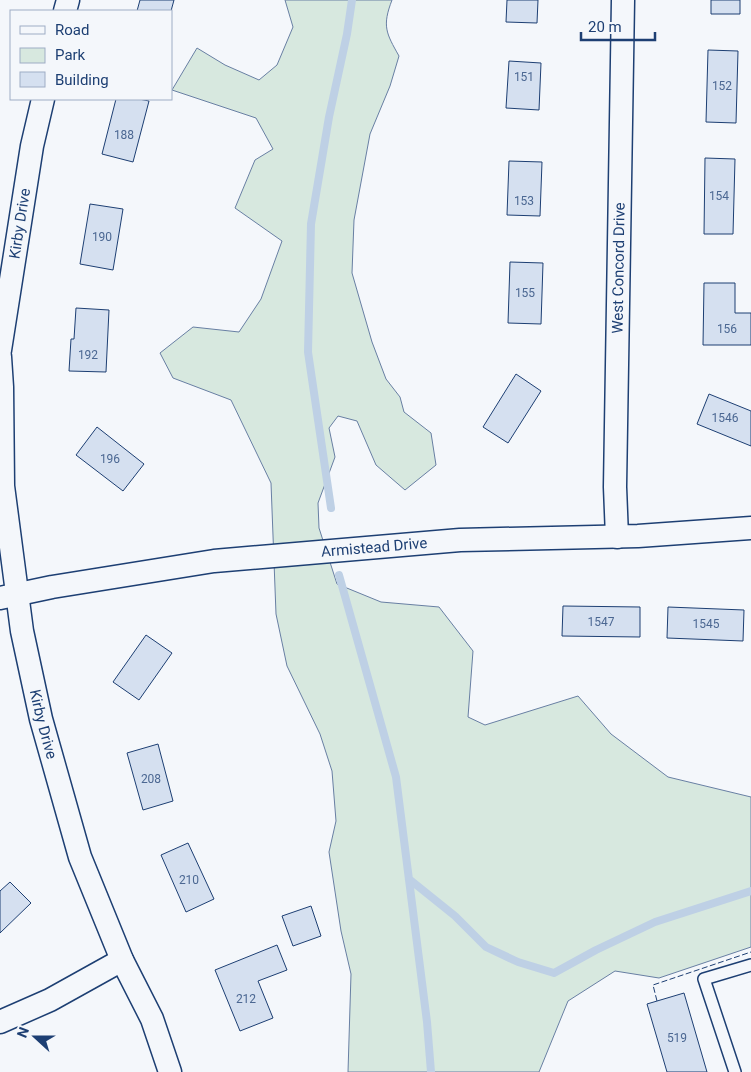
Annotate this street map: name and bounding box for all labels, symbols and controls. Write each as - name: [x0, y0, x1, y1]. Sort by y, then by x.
- legend: [10, 10, 172, 100]
- scale bar: [581, 10, 655, 42]
- text: 20 m: [588, 18, 622, 36]
- text: Road: [55, 21, 89, 39]
- text: Park: [55, 46, 86, 64]
- house number: 151: [514, 70, 534, 84]
- text: Building: [55, 71, 109, 89]
- house number: 152: [712, 79, 732, 93]
- house number: 188: [114, 128, 134, 142]
- street label: Kirby Drive: [5, 187, 34, 260]
- house number: 154: [709, 189, 729, 203]
- house number: 153: [514, 194, 534, 208]
- street label: West Concord Drive: [609, 202, 629, 334]
- house number: 190: [92, 230, 112, 244]
- house number: 155: [515, 286, 535, 300]
- house number: 156: [717, 322, 737, 336]
- house number: 192: [78, 348, 98, 362]
- house number: 1546: [712, 411, 739, 425]
- house number: 196: [100, 452, 120, 466]
- street label: Armistead Drive: [320, 534, 428, 561]
- house number: 1547: [588, 615, 615, 629]
- house number: 1545: [693, 617, 720, 631]
- street label: Kirby Drive: [26, 688, 61, 761]
- house number: 208: [141, 772, 161, 786]
- house number: 210: [179, 873, 199, 887]
- house number: 212: [236, 992, 256, 1006]
- north arrow: [10, 1012, 60, 1062]
- text: N: [14, 1025, 32, 1040]
- house number: 519: [667, 1031, 687, 1045]

